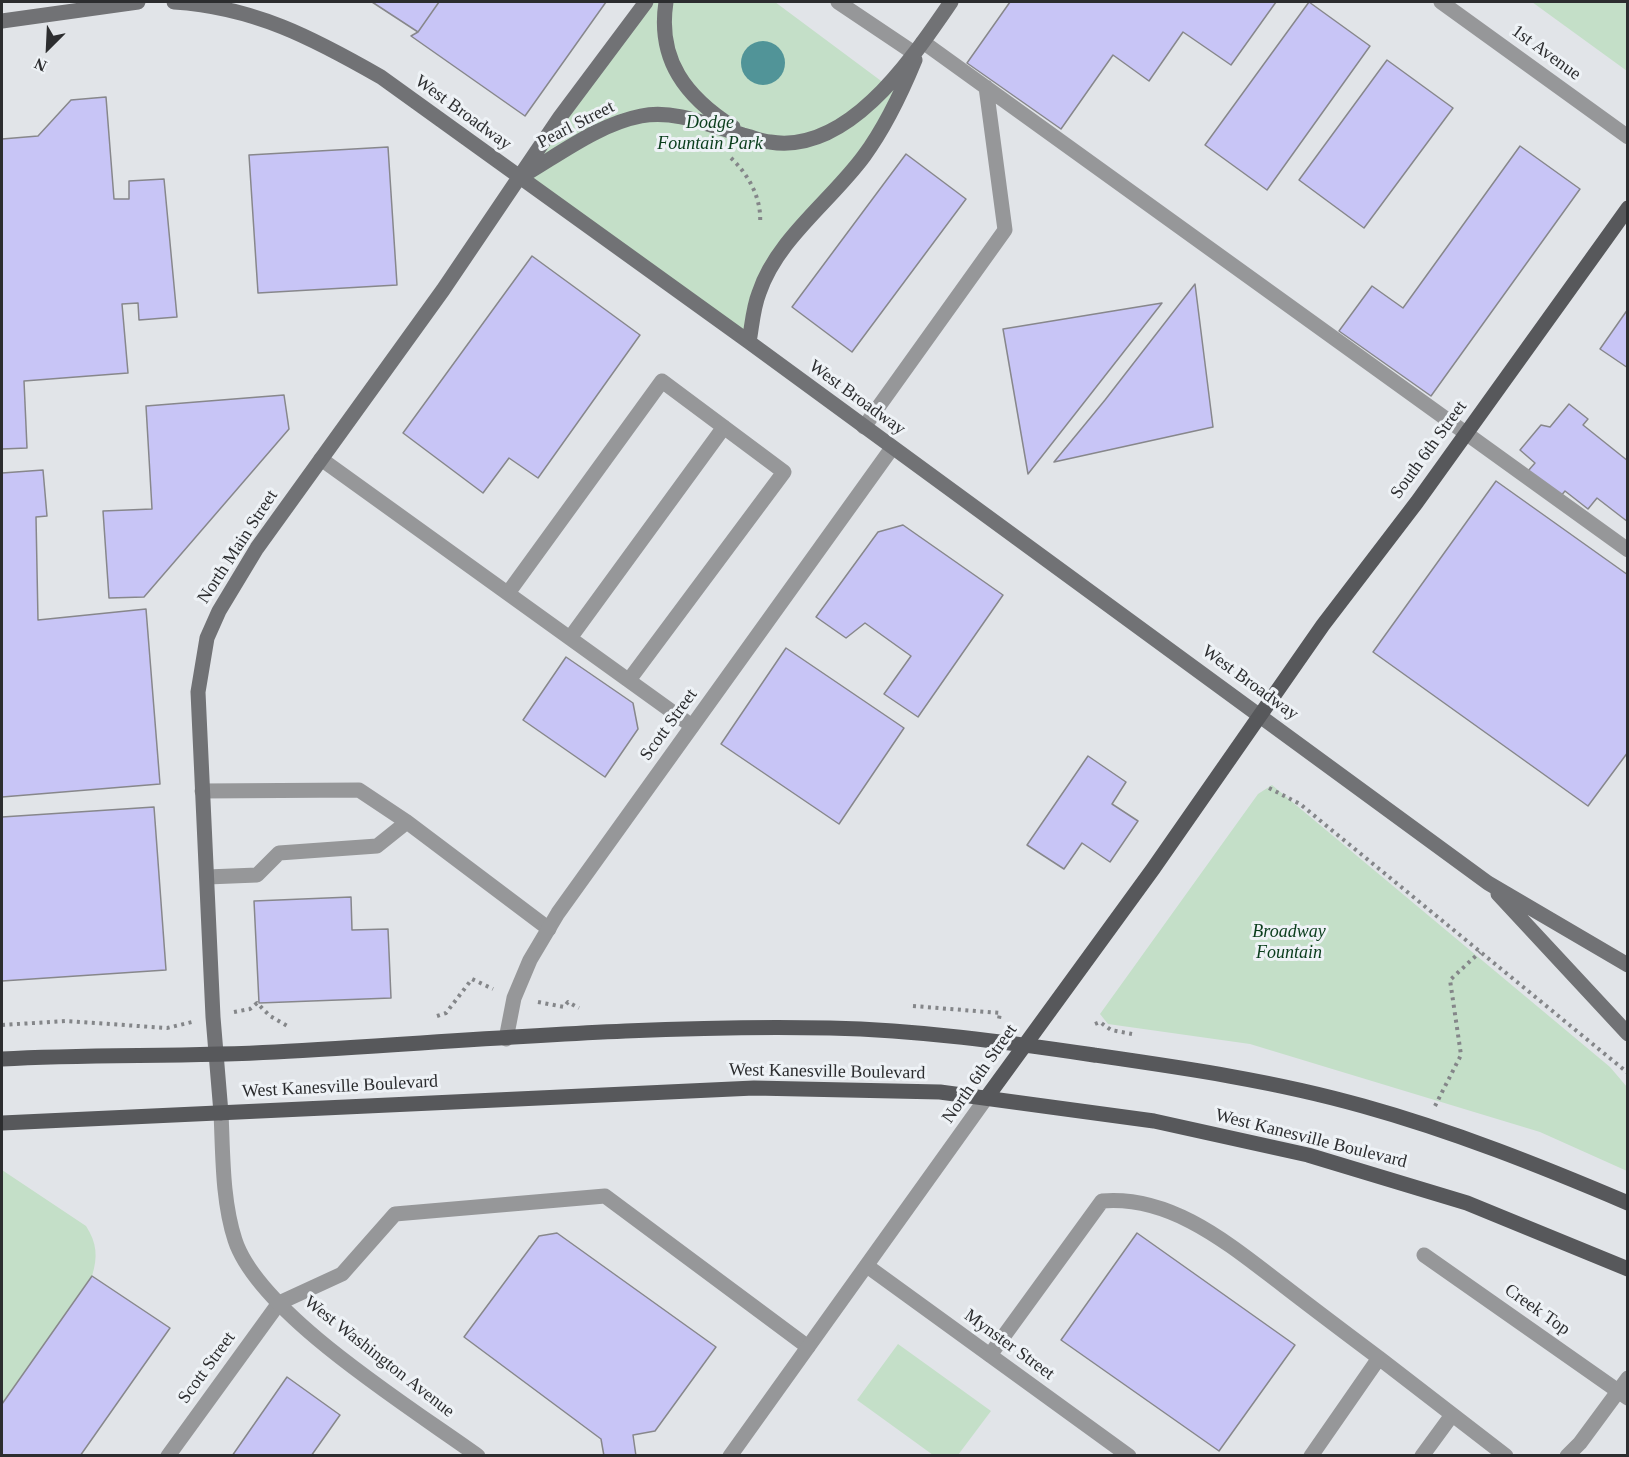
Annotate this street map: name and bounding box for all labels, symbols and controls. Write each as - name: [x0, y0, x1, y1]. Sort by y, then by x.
- north arrow: [18, 18, 78, 78]
- street label: 1st Avenue: [1507, 21, 1585, 85]
- text: N: [32, 55, 49, 75]
- street label: West Broadway: [411, 71, 515, 155]
- street label: Pearl Street: [534, 96, 618, 154]
- park label: Dodge Fountain Park: [657, 112, 763, 154]
- street label: West Broadway: [805, 356, 909, 440]
- street label: South 6th Street: [1386, 397, 1472, 503]
- street label: North Main Street: [193, 486, 283, 608]
- street label: West Broadway: [1198, 641, 1302, 725]
- street label: Scott Street: [636, 685, 702, 765]
- park label: Broadway Fountain: [1252, 921, 1326, 964]
- street label: North 6th Street: [938, 1020, 1022, 1128]
- street label: West Kanesville Boulevard: [729, 1059, 925, 1085]
- street label: West Kanesville Boulevard: [241, 1071, 439, 1103]
- street label: West Kanesville Boulevard: [1213, 1105, 1409, 1173]
- street label: Creek Top: [1500, 1280, 1574, 1340]
- street label: West Washington Avenue: [300, 1292, 458, 1422]
- street label: Mynster Street: [960, 1305, 1058, 1385]
- street label: Scott Street: [174, 1328, 240, 1408]

